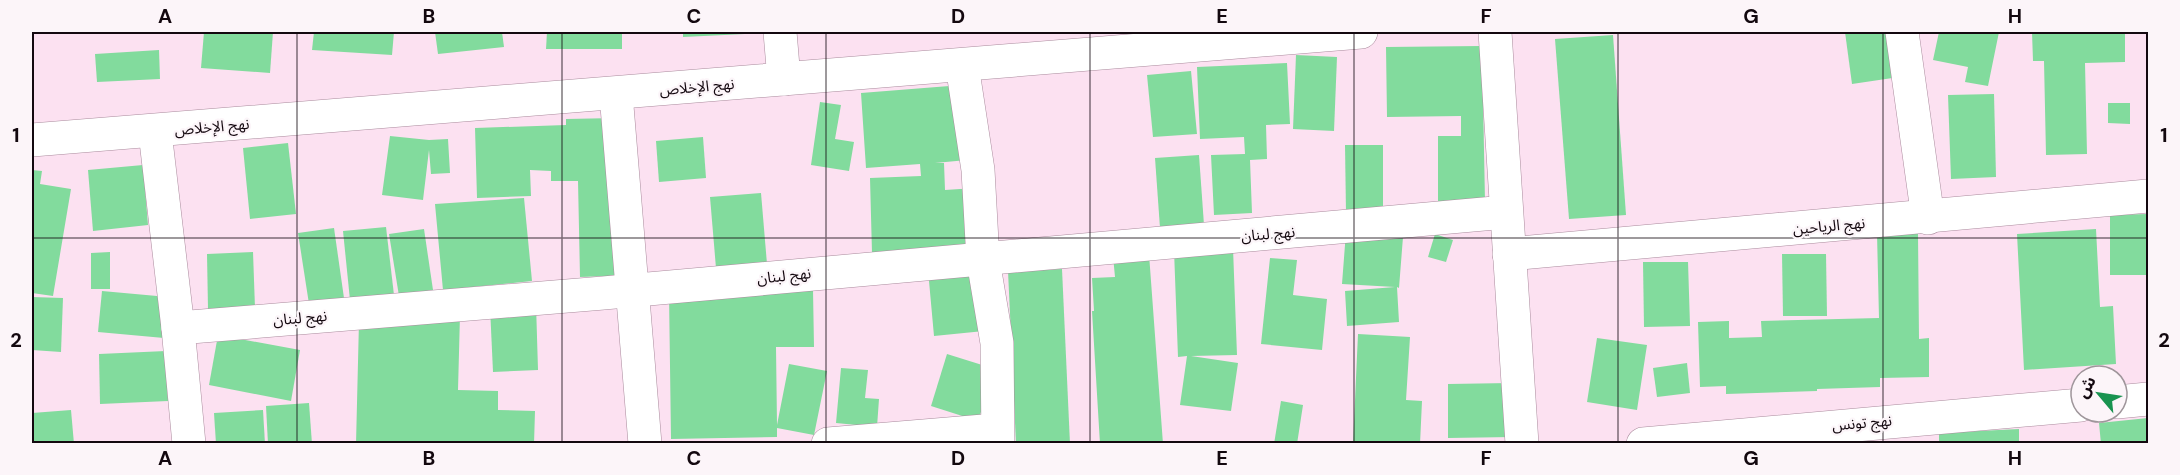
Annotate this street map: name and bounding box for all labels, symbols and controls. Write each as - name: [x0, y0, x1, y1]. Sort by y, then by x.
- text: A: [158, 3, 172, 29]
- text: B: [423, 3, 435, 29]
- text: C: [687, 3, 701, 29]
- text: D: [951, 3, 965, 29]
- text: E: [1216, 3, 1228, 29]
- text: F: [1480, 3, 1492, 29]
- text: G: [1743, 3, 1759, 29]
- text: H: [2008, 3, 2022, 29]
- street label: نهج الإخلاص: [659, 74, 735, 102]
- street label: نهج الإخلاص: [174, 114, 250, 142]
- text: 1: [12, 122, 20, 148]
- text: 1: [2160, 122, 2168, 148]
- street label: نهج الرياحين: [1792, 213, 1866, 241]
- street label: نهج لبنان: [1240, 222, 1296, 248]
- street label: نهج لبنان: [756, 263, 812, 291]
- street label: نهج لبنان: [272, 306, 328, 332]
- text: 2: [10, 327, 22, 353]
- text: 2: [2158, 327, 2170, 353]
- north arrow: [2069, 364, 2129, 424]
- text: ش: [2072, 372, 2101, 402]
- street label: نهج تونس: [1831, 410, 1893, 438]
- text: A: [158, 445, 172, 471]
- text: B: [423, 445, 435, 471]
- text: C: [687, 445, 701, 471]
- text: D: [951, 445, 965, 471]
- text: E: [1216, 445, 1228, 471]
- text: F: [1480, 445, 1492, 471]
- text: G: [1743, 445, 1759, 471]
- text: H: [2008, 445, 2022, 471]

